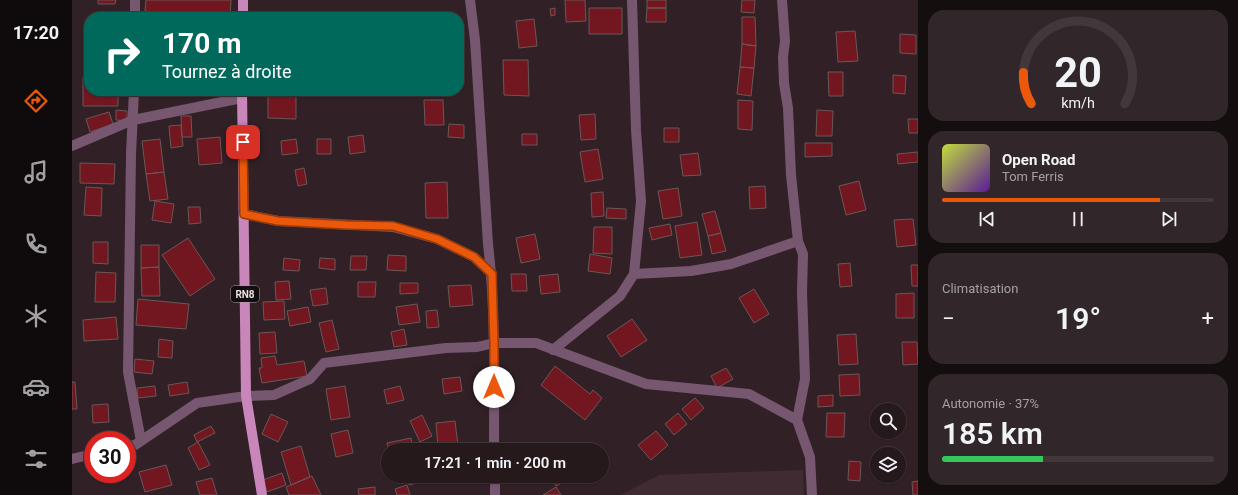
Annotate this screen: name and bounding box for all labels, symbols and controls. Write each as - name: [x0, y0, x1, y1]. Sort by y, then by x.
- text: 17:20: [13, 22, 59, 43]
- text: 170 m: [162, 27, 241, 60]
- icon: right: [96, 28, 148, 80]
- text: 20: [1054, 47, 1102, 96]
- text: Tournez à droite: [162, 61, 291, 82]
- icon: directions: [22, 87, 50, 115]
- text: km/h: [1061, 94, 1095, 110]
- pin: [226, 125, 260, 159]
- icon: arrive: [232, 131, 254, 153]
- text: Open Road: [1002, 151, 1076, 169]
- icon: music: [22, 158, 50, 186]
- text: Tom Ferris: [1002, 169, 1064, 184]
- icon: previous: [976, 208, 998, 230]
- icon: pause: [1067, 208, 1089, 230]
- icon: next: [1158, 208, 1180, 230]
- icon: phone: [22, 230, 50, 258]
- text: Climatisation: [942, 281, 1018, 296]
- road number: RN8: [231, 286, 259, 302]
- text: 19°: [1055, 301, 1101, 336]
- icon: climate: [22, 302, 50, 330]
- text: −: [942, 306, 955, 331]
- text: +: [1202, 306, 1214, 331]
- position arrow: [473, 366, 515, 408]
- icon: car: [22, 373, 50, 401]
- text: Autonomie · 37%: [942, 396, 1039, 411]
- map controls: [870, 403, 906, 483]
- button: search: [870, 403, 906, 439]
- text: 185 km: [942, 416, 1043, 451]
- speed limit sign: 30: [84, 431, 136, 483]
- icon: filters: [22, 445, 50, 473]
- button: layers: [870, 447, 906, 483]
- text: 17:21 · 1 min · 200 m: [424, 454, 566, 472]

